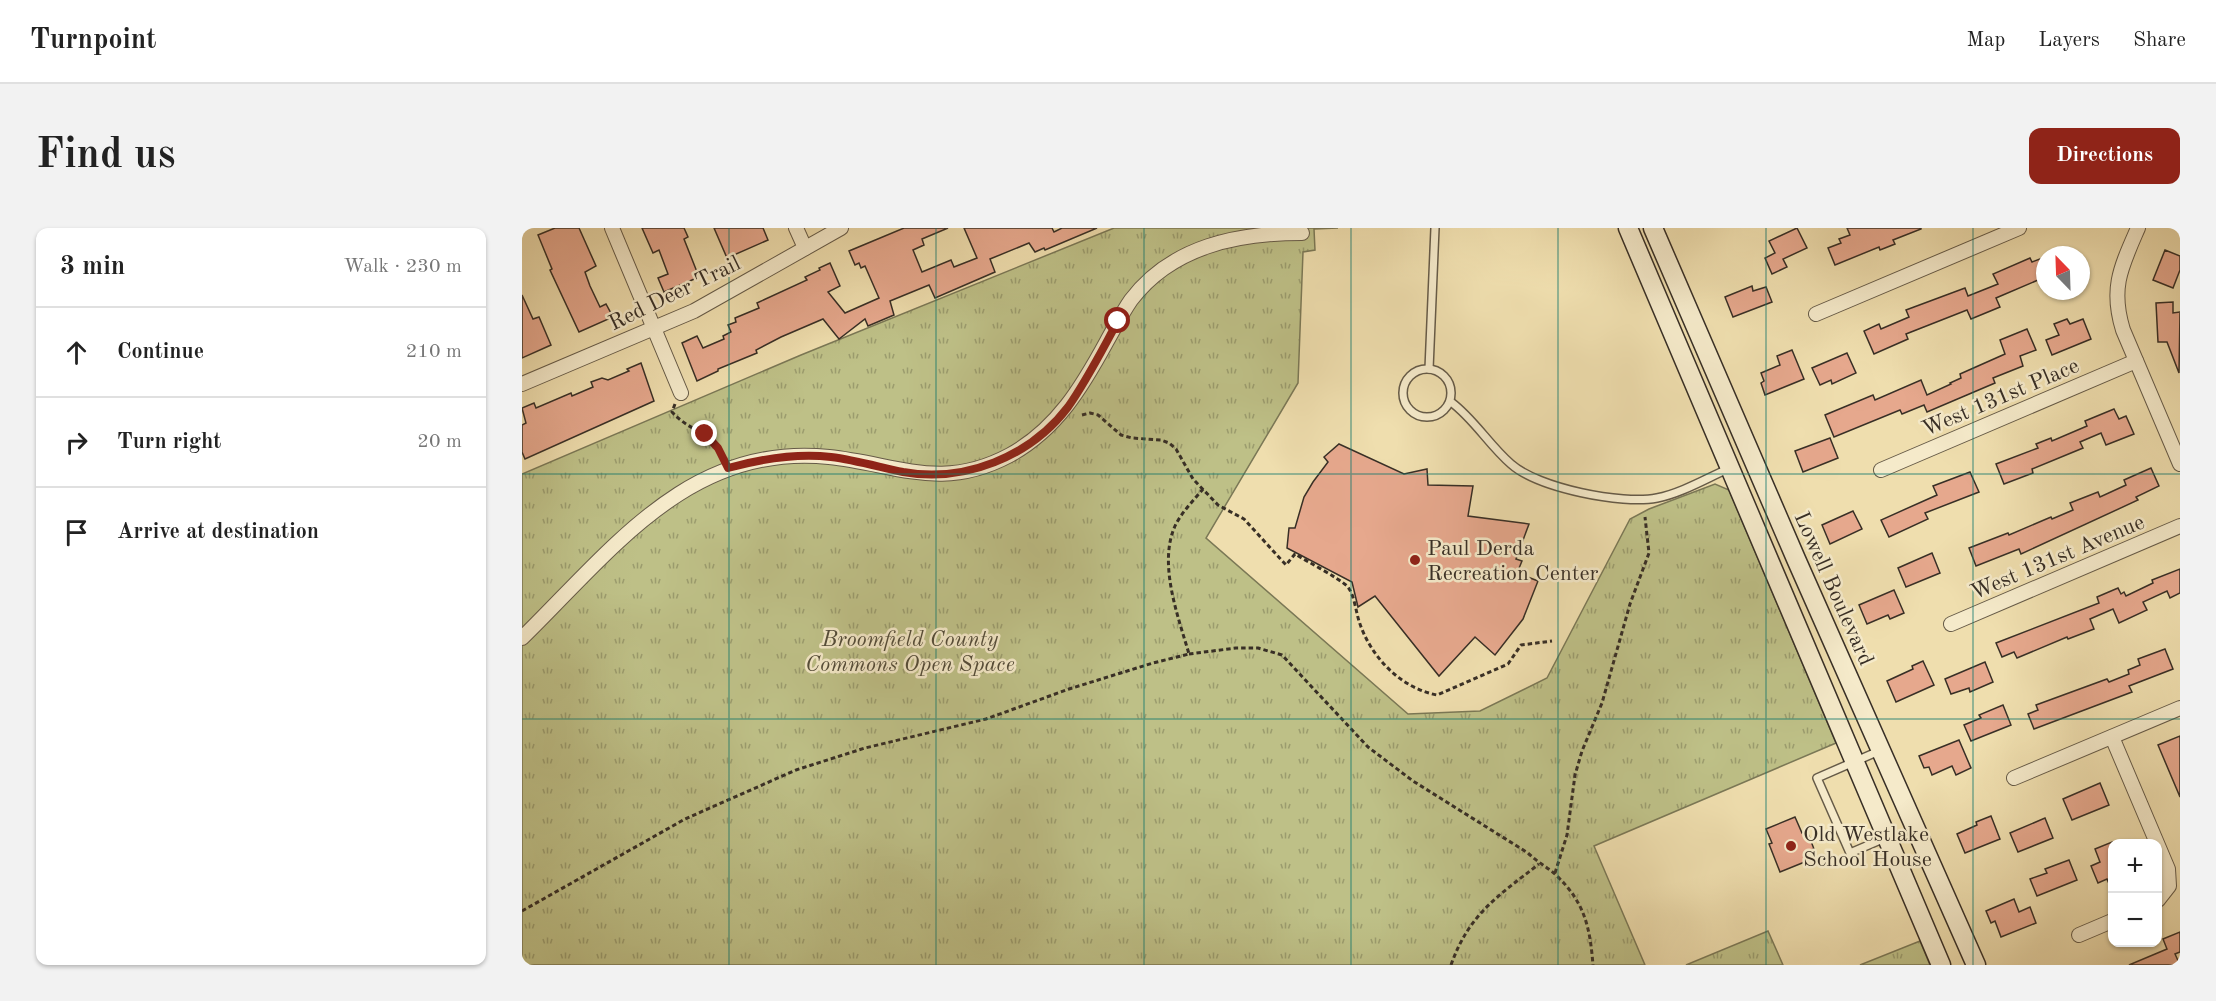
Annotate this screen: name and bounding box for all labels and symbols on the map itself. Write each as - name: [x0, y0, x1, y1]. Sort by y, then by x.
- north arrow: [2036, 246, 2090, 300]
- street label: Red Deer Trail: [606, 252, 744, 335]
- route start: [1104, 307, 1130, 333]
- street label: West 131st Place: [1919, 355, 2082, 441]
- route end: [691, 420, 717, 446]
- street label: Lowell Boulevard: [1789, 509, 1877, 669]
- street label: West 131st Avenue: [1968, 511, 2148, 604]
- place label: Paul Derda Recreation Center: [1427, 538, 1599, 585]
- marker: Paul Derda Recreation Center: [1408, 553, 1422, 567]
- park label: Broomfield County Commons Open Space: [805, 629, 1015, 676]
- place label: Old Westlake School House: [1803, 824, 1932, 871]
- marker: Old Westlake School House: [1784, 839, 1798, 853]

